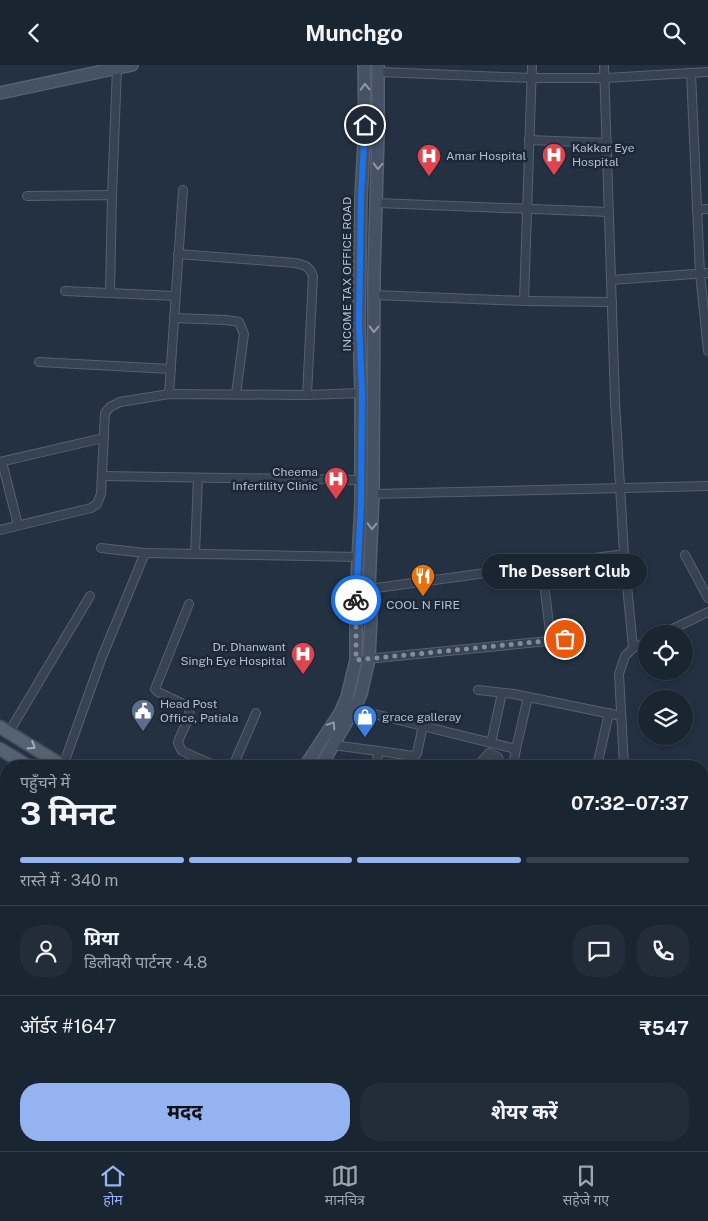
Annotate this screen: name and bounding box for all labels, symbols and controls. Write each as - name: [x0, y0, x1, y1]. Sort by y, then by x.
- icon: back: [20, 19, 48, 47]
- icon: search: [660, 19, 688, 47]
- text: Munchgo: [305, 20, 403, 46]
- one-way arrow: [360, 83, 370, 90]
- pin: [344, 104, 386, 146]
- icon: home: [351, 111, 379, 139]
- place label: Kakkar Eye Hospital: [572, 141, 635, 169]
- hospital icon: Kakkar Eye Hospital: [541, 142, 567, 176]
- hospital icon: Amar Hospital: [416, 143, 442, 177]
- place label: Amar Hospital: [446, 149, 526, 163]
- one-way arrow: [372, 162, 383, 170]
- street label: INCOME TAX OFFICE ROAD: [340, 197, 354, 351]
- one-way arrow: [369, 325, 379, 333]
- place label: Cheema Infertility Clinic: [232, 465, 318, 493]
- hospital icon: Cheema Infertility Clinic: [323, 466, 349, 500]
- one-way arrow: [366, 522, 377, 530]
- callout: The Dessert Club: [482, 554, 648, 589]
- text: The Dessert Club: [499, 562, 630, 581]
- restaurant icon: COOL N FIRE: [410, 563, 436, 597]
- courier: [331, 575, 381, 625]
- icon: bike: [342, 586, 370, 614]
- place label: COOL N FIRE: [386, 598, 460, 612]
- pin: [544, 618, 586, 660]
- icon: bag: [551, 625, 579, 653]
- map controls: [638, 625, 693, 745]
- button: locate: [638, 625, 693, 680]
- place label: Dr. Dhanwant Singh Eye Hospital: [181, 640, 286, 668]
- hospital icon: Dr. Dhanwant Singh Eye Hospital: [290, 641, 316, 675]
- button: layers: [638, 690, 693, 745]
- place label: Head Post Office, Patiala: [160, 697, 238, 725]
- public building icon: Head Post Office, Patiala: [130, 698, 156, 732]
- shop icon: grace galleray: [352, 704, 378, 738]
- place label: grace galleray: [382, 710, 462, 724]
- one-way arrow: [326, 722, 335, 731]
- one-way arrow: [26, 740, 35, 750]
- text: पहुँचने में: [20, 773, 70, 792]
- text: 07:32–07:37: [571, 792, 689, 814]
- text: 3 मिनट: [20, 795, 116, 832]
- text: रास्ते में · 340 m: [20, 871, 118, 890]
- button: person: [20, 925, 72, 977]
- button: chat: [573, 925, 625, 977]
- button: phone: [637, 925, 689, 977]
- text: प्रिया: [84, 927, 119, 949]
- text: डिलीवरी पार्टनर · 4.8: [84, 953, 207, 972]
- text: ऑर्डर #1647: [20, 1015, 116, 1037]
- text: ₹547: [640, 1017, 689, 1039]
- button: मदद: [20, 1083, 350, 1141]
- button: शेयर करें: [360, 1083, 689, 1141]
- tab: होम: [99, 1162, 127, 1211]
- tab: मानचित्र: [325, 1162, 365, 1211]
- tab: सहेजे गए: [563, 1162, 609, 1211]

